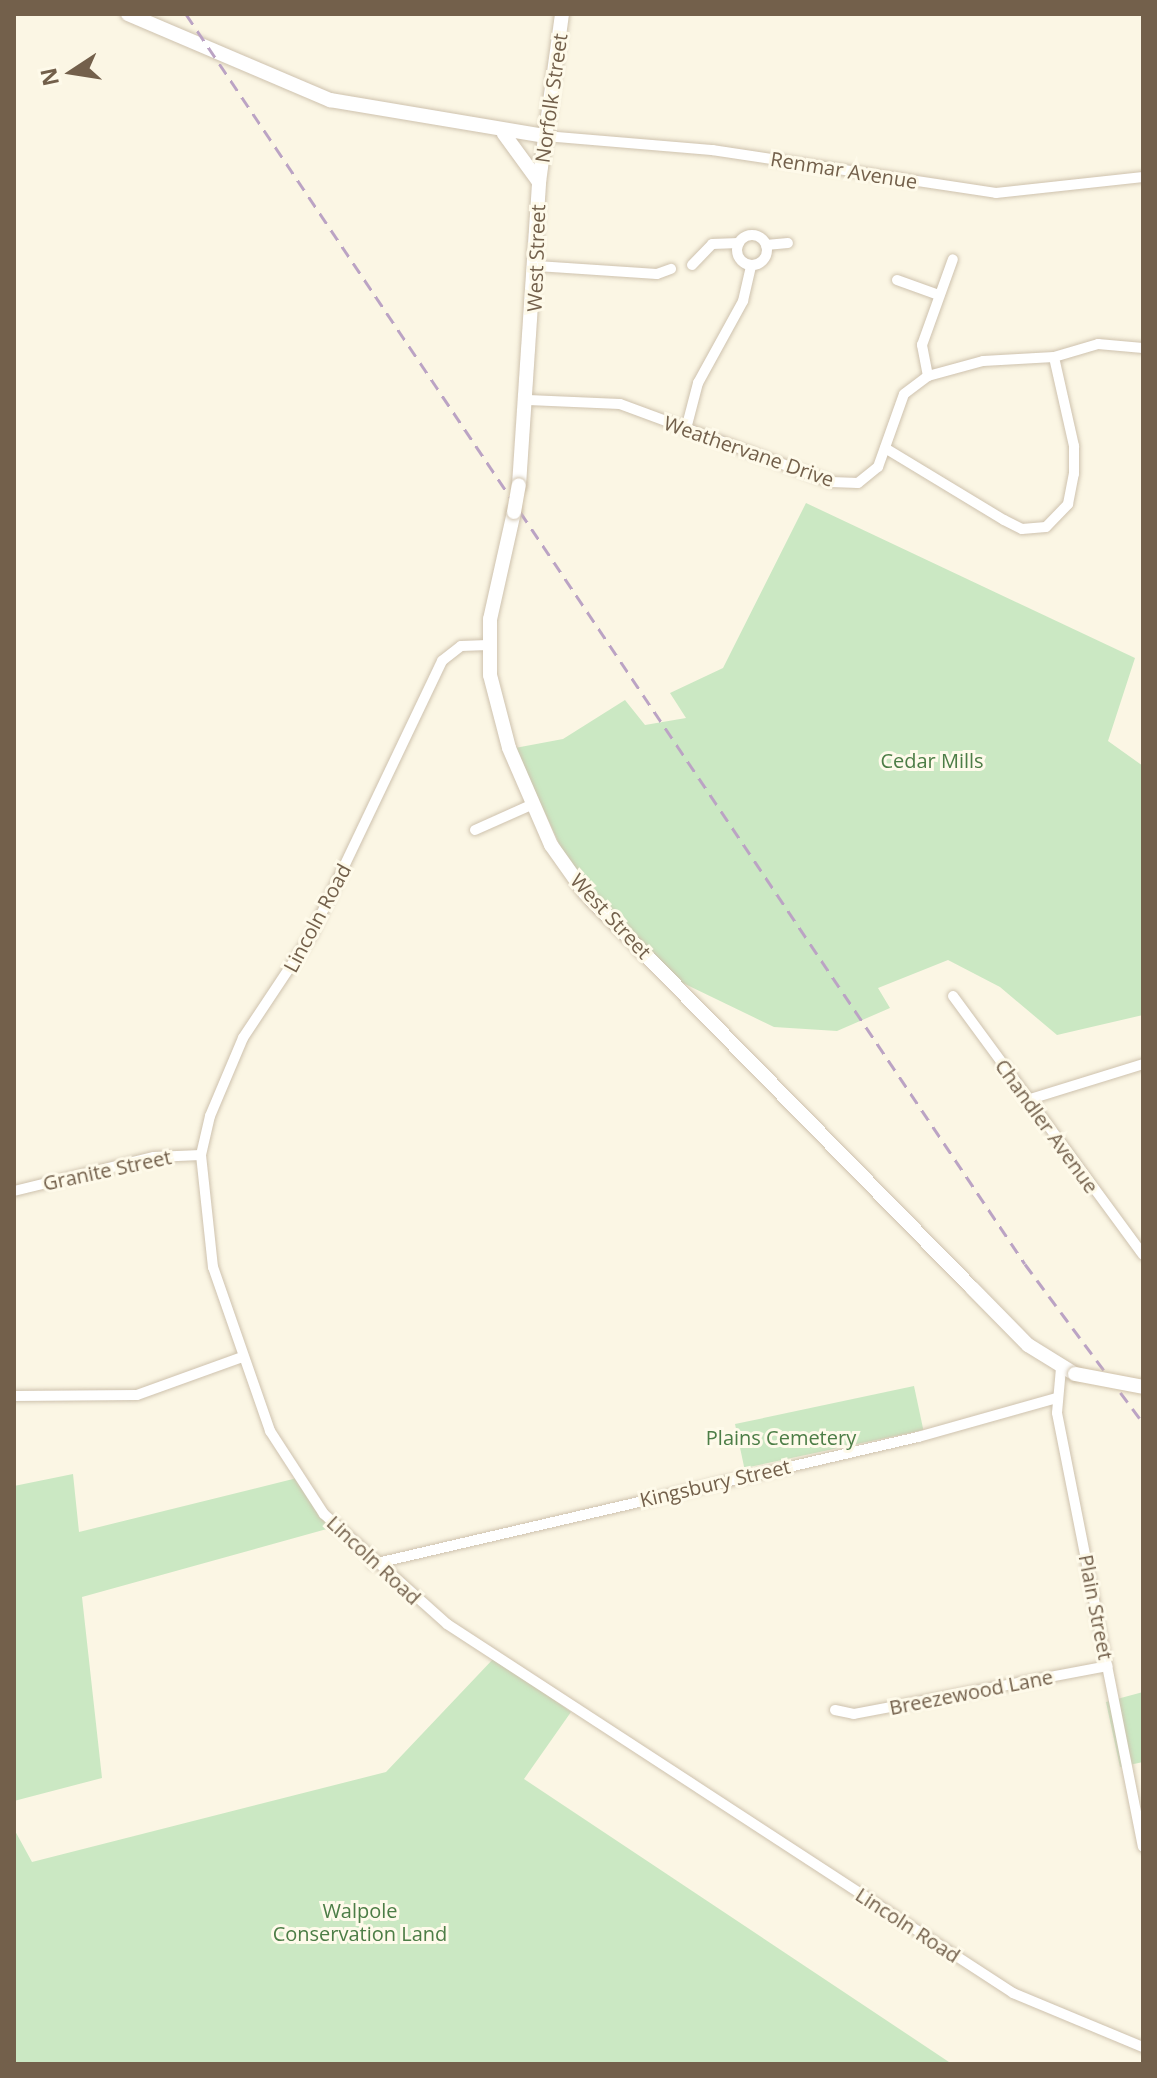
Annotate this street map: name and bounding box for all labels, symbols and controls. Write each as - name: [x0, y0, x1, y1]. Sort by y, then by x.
- north arrow: [32, 32, 112, 112]
- street label: Norfolk Street: [530, 32, 572, 164]
- text: N: [32, 65, 65, 89]
- street label: Renmar Avenue: [769, 147, 919, 193]
- street label: West Street: [522, 204, 550, 312]
- street label: Weathervane Drive: [661, 411, 837, 491]
- park label: Cedar Mills: [880, 748, 984, 772]
- street label: Lincoln Road: [278, 860, 356, 976]
- street label: West Street: [566, 869, 656, 963]
- street label: Chandler Avenue: [990, 1054, 1104, 1198]
- street label: Granite Street: [41, 1145, 173, 1195]
- park label: Plains Cemetery: [706, 1425, 856, 1449]
- street label: Kingsbury Street: [637, 1454, 793, 1512]
- street label: Lincoln Road: [322, 1510, 426, 1610]
- street label: Plain Street: [1074, 1552, 1118, 1662]
- street label: Breezewood Lane: [887, 1664, 1055, 1720]
- street label: Lincoln Road: [851, 1882, 965, 1968]
- park label: Walpole Conservation Land: [273, 1899, 447, 1946]

